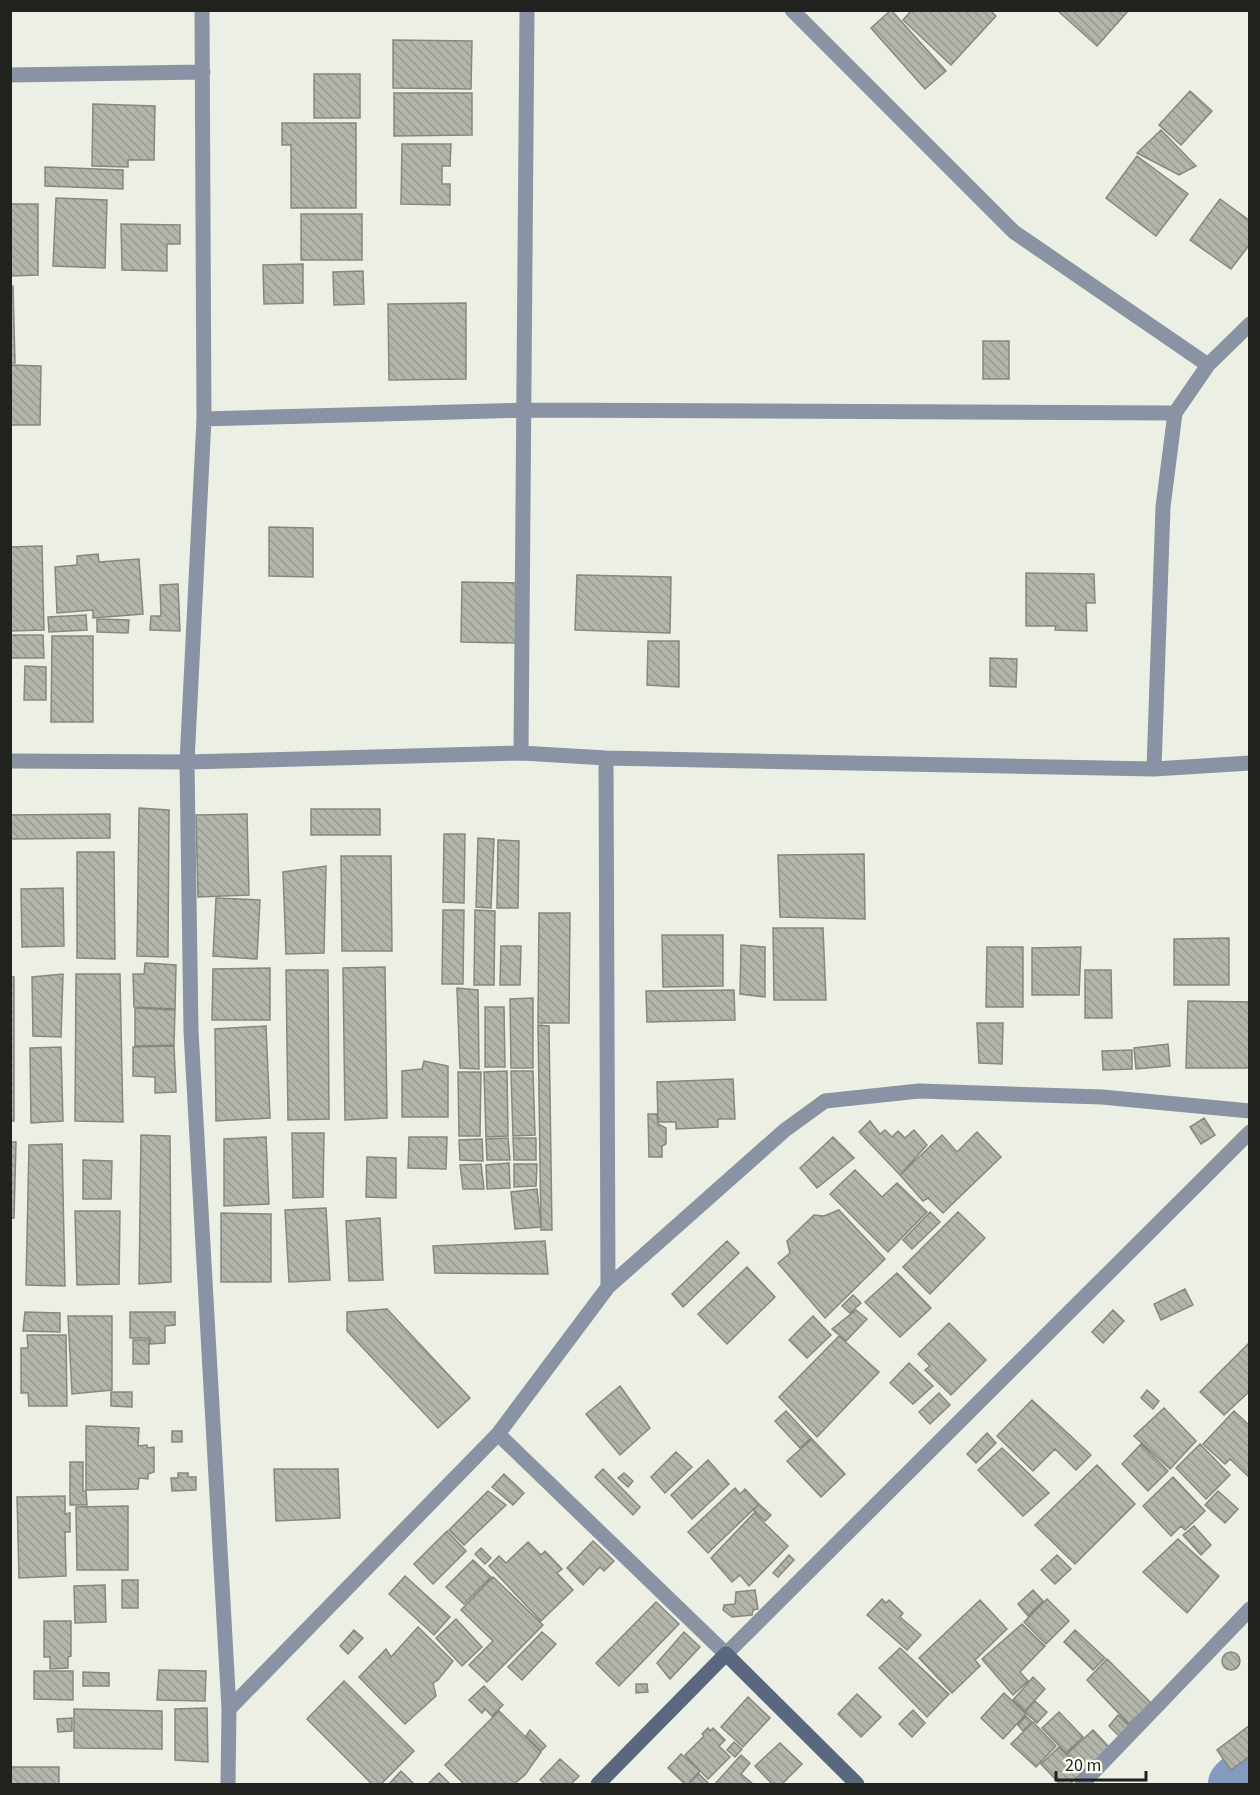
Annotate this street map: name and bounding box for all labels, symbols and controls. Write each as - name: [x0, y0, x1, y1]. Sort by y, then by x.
- scale bar: [1056, 1744, 1146, 1782]
- text: 20 m: [1065, 1753, 1101, 1778]

